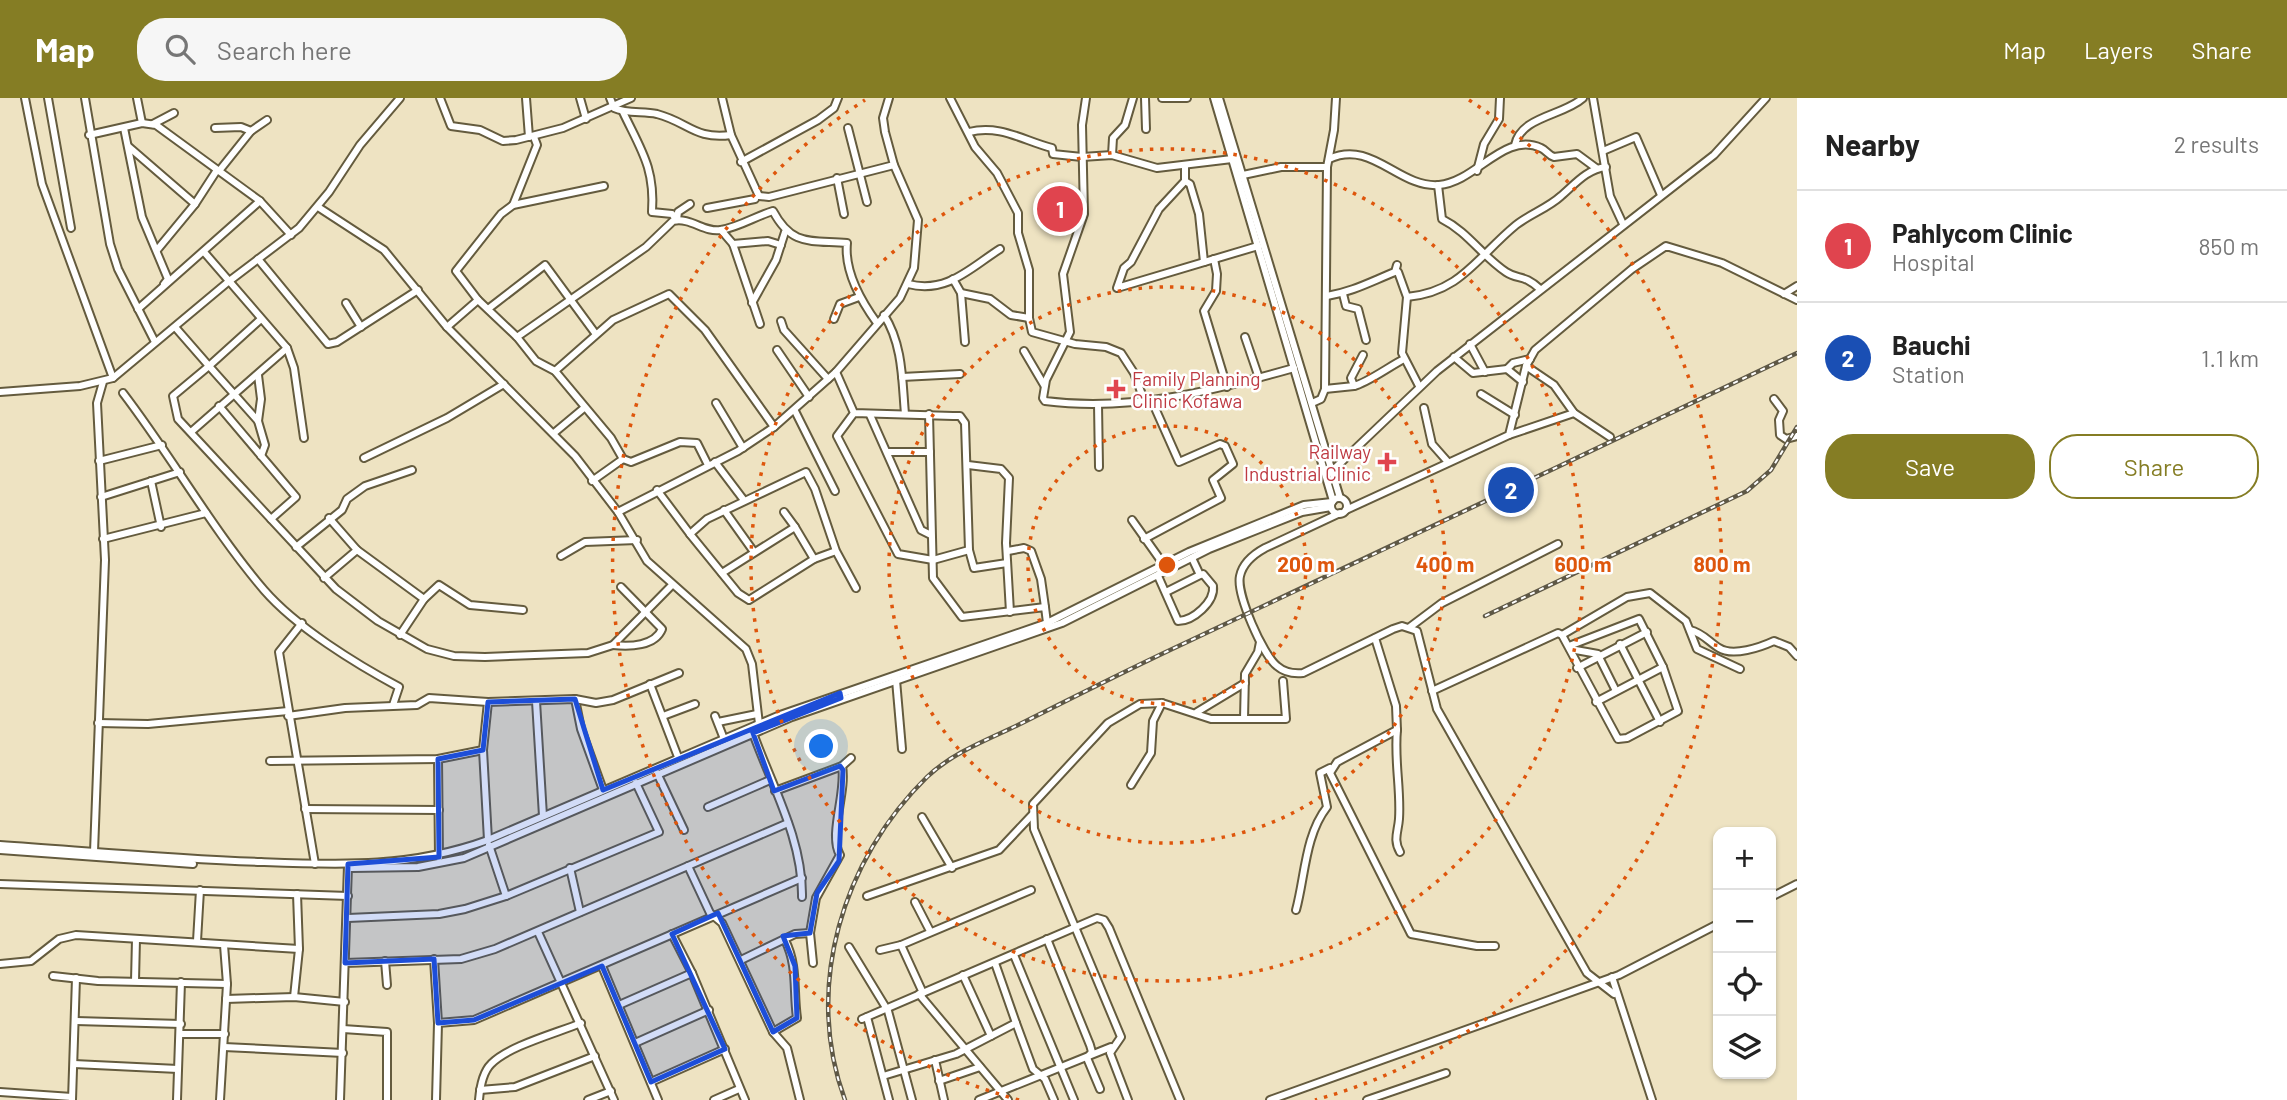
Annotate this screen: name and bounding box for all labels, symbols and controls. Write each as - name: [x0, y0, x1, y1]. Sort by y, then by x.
- search box: [137, 18, 627, 81]
- text: Map: [35, 29, 95, 69]
- icon: search: [161, 30, 199, 68]
- text: Search here: [217, 34, 352, 65]
- text: Map: [2003, 35, 2046, 64]
- text: Layers: [2084, 35, 2153, 64]
- text: Share: [2191, 35, 2252, 64]
- text: Nearby: [1825, 126, 1920, 162]
- text: 2 results: [2174, 130, 2259, 158]
- pin: 1: [1037, 183, 1083, 235]
- text: Pahlycom Clinic: [1892, 217, 2073, 248]
- text: 1: [1844, 232, 1852, 260]
- text: 850 m: [2199, 232, 2259, 260]
- text: Hospital: [1892, 248, 1975, 276]
- text: Bauchi: [1892, 329, 1971, 360]
- text: 2: [1842, 344, 1854, 372]
- text: 1.1 km: [2201, 344, 2259, 372]
- text: Station: [1892, 360, 1965, 388]
- place label: Family Planning Clinic Kofawa: [1132, 367, 1260, 412]
- marker: Family Planning Clinic Kofawa: [1106, 379, 1126, 399]
- button: Save: [1825, 434, 2035, 499]
- button: Share: [2049, 434, 2259, 499]
- place label: Railway Industrial Clinic: [1244, 440, 1371, 485]
- marker: Railway Industrial Clinic: [1377, 452, 1397, 472]
- pin: 2: [1488, 464, 1534, 516]
- text: 200 m: [1277, 551, 1335, 576]
- text: 400 m: [1416, 551, 1474, 576]
- text: 600 m: [1555, 551, 1611, 576]
- text: 800 m: [1693, 551, 1751, 576]
- centre of rings: [1155, 553, 1179, 577]
- your location: [804, 729, 838, 763]
- map controls: [1713, 827, 1776, 1079]
- button: +: [1713, 827, 1776, 890]
- button: −: [1713, 890, 1776, 953]
- button: locate: [1713, 953, 1776, 1016]
- button: layers: [1713, 1016, 1776, 1079]

